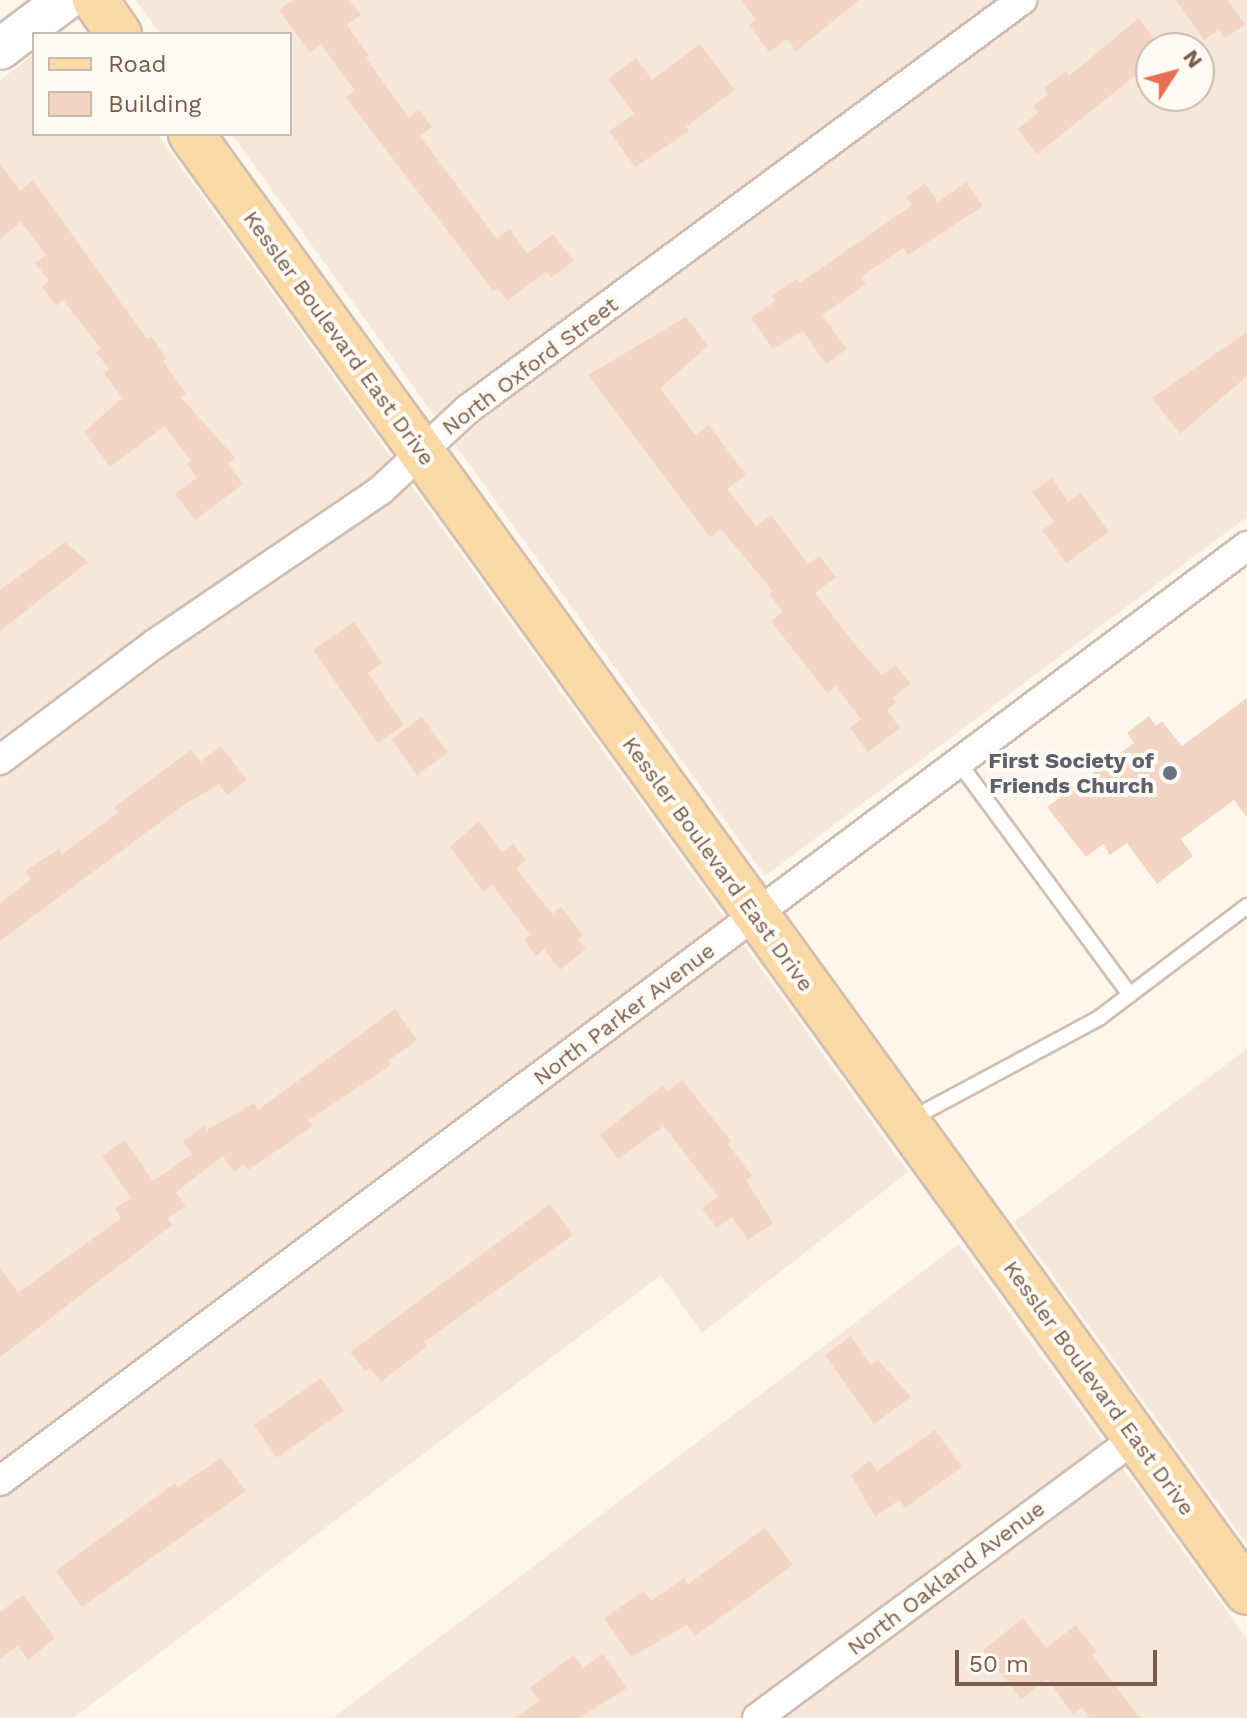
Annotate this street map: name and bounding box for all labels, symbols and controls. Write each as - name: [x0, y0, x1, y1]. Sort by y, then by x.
- legend: [32, 32, 292, 136]
- north arrow: [1135, 32, 1215, 112]
- text: N: [1178, 45, 1208, 73]
- text: Road: [108, 50, 167, 78]
- text: Building: [108, 90, 201, 118]
- street label: Kessler Boulevard East Drive: [238, 205, 440, 471]
- street label: North Oxford Street: [437, 291, 623, 441]
- street label: Kessler Boulevard East Drive: [617, 731, 819, 997]
- place label: First Society of Friends Church: [988, 747, 1154, 798]
- marker: First Society of Friends Church: [1161, 764, 1179, 782]
- street label: North Parker Avenue: [528, 937, 720, 1091]
- street label: Kessler Boulevard East Drive: [998, 1255, 1200, 1521]
- street label: North Oakland Avenue: [842, 1495, 1050, 1661]
- scale bar: [959, 1634, 1161, 1684]
- text: 50 m: [969, 1650, 1029, 1678]

